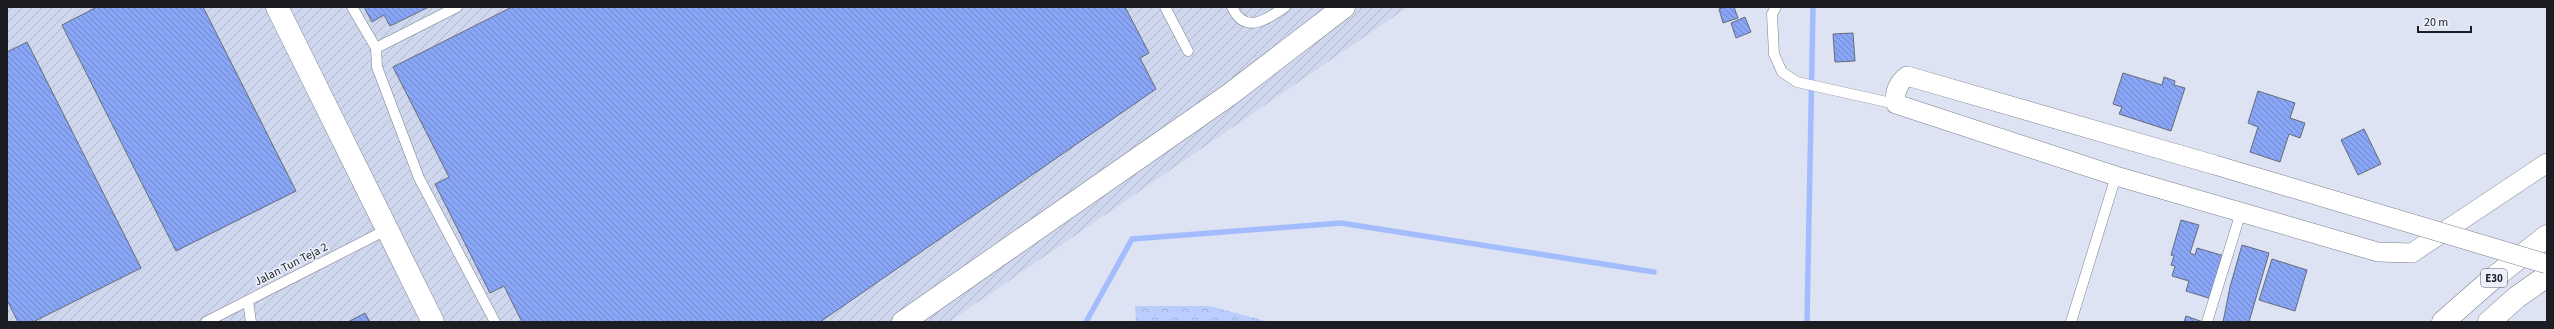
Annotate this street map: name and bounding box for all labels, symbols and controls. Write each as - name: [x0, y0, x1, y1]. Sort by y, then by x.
- scale bar: [2418, 8, 2471, 34]
- text: 20 m: [2424, 14, 2448, 31]
- street label: Jalan Tun Teja 2: [252, 239, 331, 290]
- road number: E30: [2481, 269, 2507, 287]

